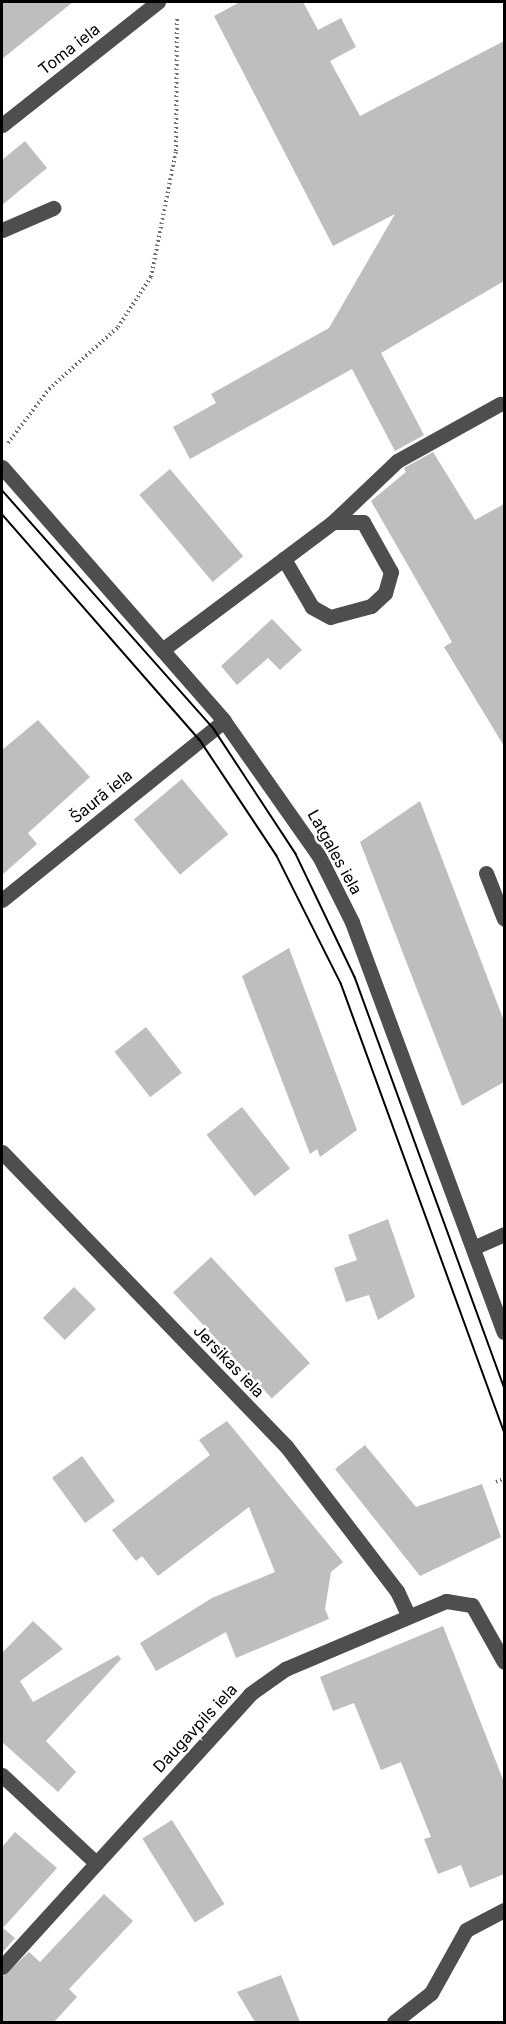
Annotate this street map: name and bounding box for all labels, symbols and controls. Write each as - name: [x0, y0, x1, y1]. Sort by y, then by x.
- street label: Toma iela: [35, 19, 103, 79]
- street label: Šaurā iela: [66, 765, 136, 827]
- street label: Latgales iela: [304, 806, 366, 898]
- street label: Jersikas iela: [190, 1321, 268, 1401]
- street label: Daugavpils iela: [149, 1680, 241, 1776]

